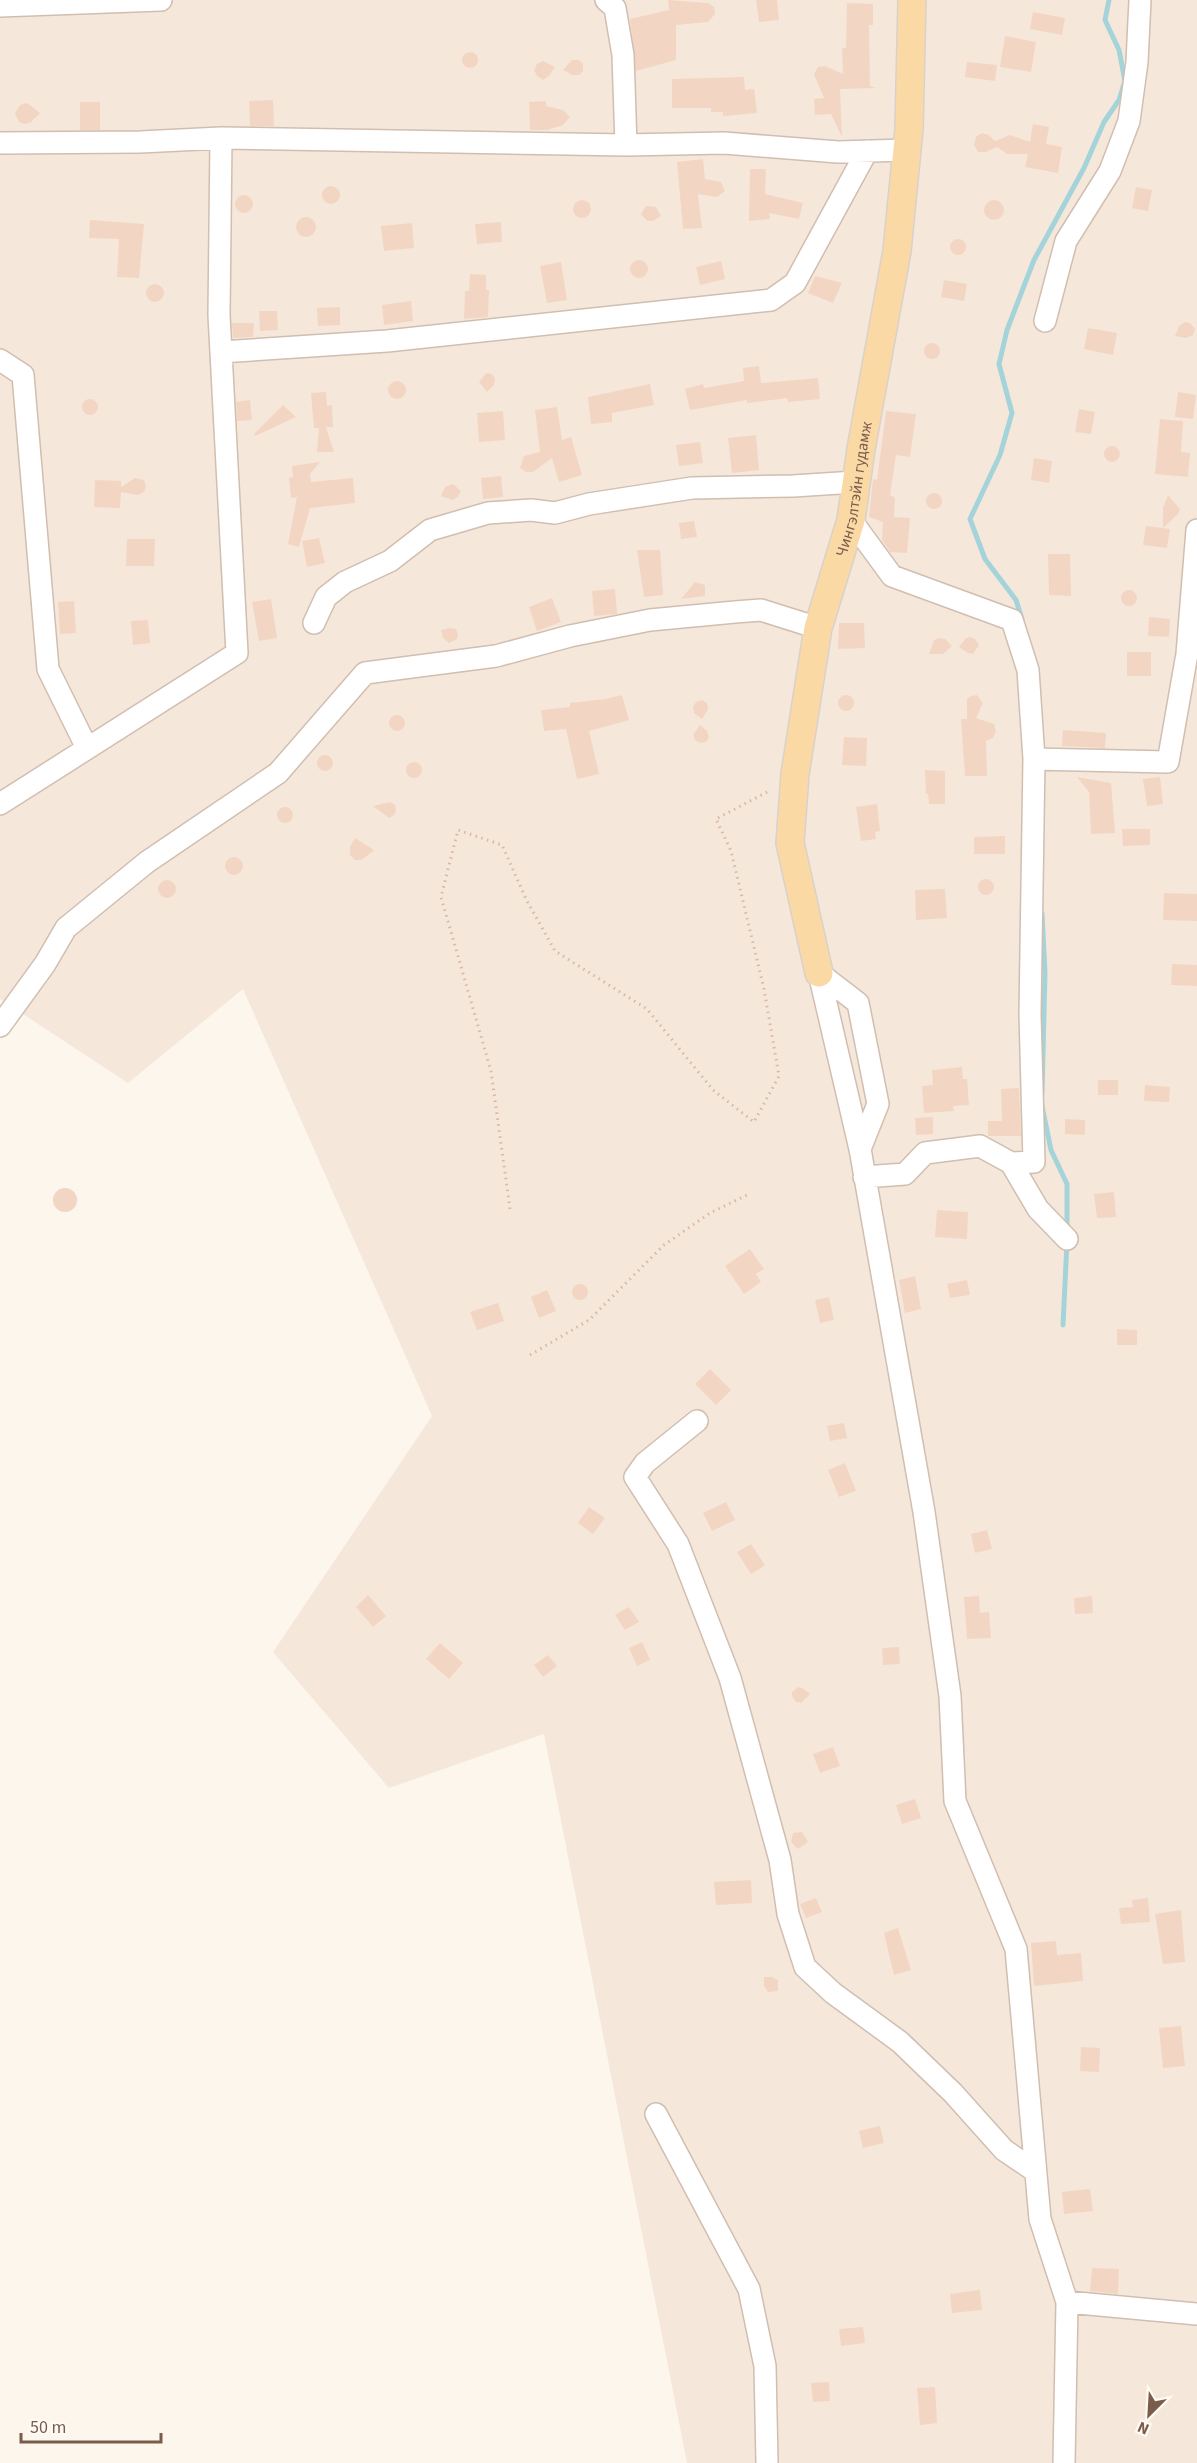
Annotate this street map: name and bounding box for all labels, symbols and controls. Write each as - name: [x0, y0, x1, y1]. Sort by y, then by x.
- street label: Чингэлтэйн гудамж: [830, 420, 878, 560]
- north arrow: [1119, 2385, 1179, 2445]
- scale bar: [21, 2406, 160, 2444]
- text: 50 m: [30, 2415, 66, 2440]
- text: N: [1134, 2416, 1153, 2440]

